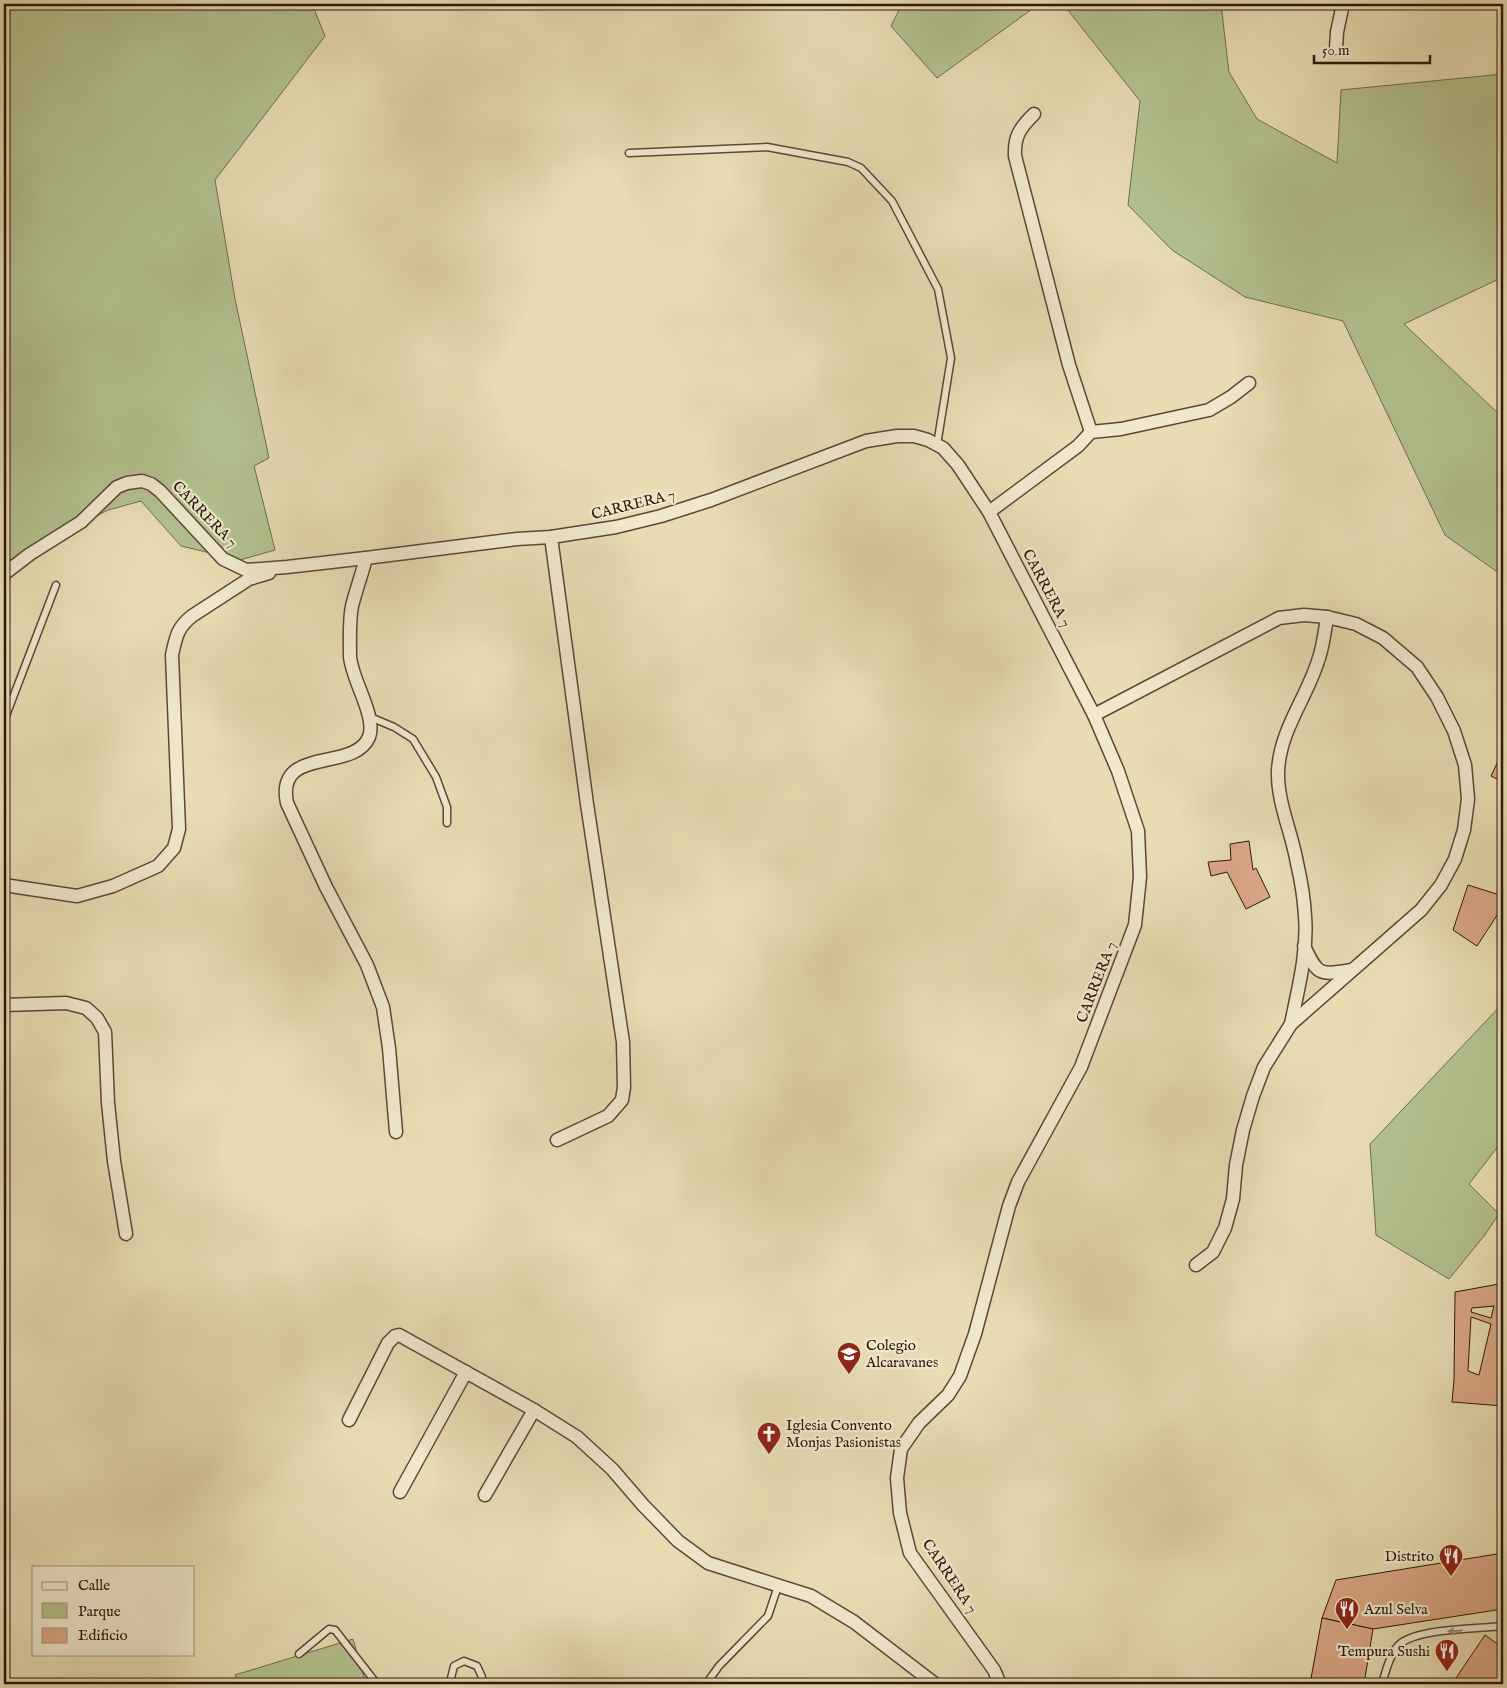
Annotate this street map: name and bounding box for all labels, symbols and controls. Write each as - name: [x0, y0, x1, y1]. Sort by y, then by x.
- scale bar: [1314, 32, 1431, 64]
- text: 50 m: [1322, 41, 1350, 60]
- street label: CARRERA 7: [168, 477, 241, 552]
- street label: CARRERA 7: [589, 485, 677, 524]
- street label: CARRERA 7: [1018, 546, 1075, 630]
- street label: CARRERA 7: [1072, 939, 1121, 1026]
- place label: Colegio Alcaravanes: [865, 1336, 938, 1372]
- school or university icon: Colegio Alcaravanes: [836, 1341, 862, 1375]
- place label: Iglesia Convento Monjas Pasionistas: [786, 1416, 901, 1452]
- church icon: Iglesia Convento Monjas Pasionistas: [756, 1421, 782, 1455]
- street label: CARRERA 7: [918, 1535, 981, 1617]
- restaurant icon: Distrito: [1438, 1543, 1464, 1577]
- place label: Distrito: [1385, 1547, 1434, 1566]
- legend: [32, 1566, 195, 1656]
- text: Calle: [78, 1576, 110, 1595]
- restaurant icon: Azul Selva: [1334, 1596, 1360, 1630]
- place label: Azul Selva: [1363, 1600, 1428, 1619]
- text: Parque: [78, 1602, 121, 1621]
- text: Edificio: [78, 1626, 128, 1645]
- one-way arrow: [1446, 1627, 1462, 1635]
- restaurant icon: Tempura Sushi: [1434, 1638, 1460, 1672]
- place label: Tempura Sushi: [1338, 1642, 1430, 1661]

